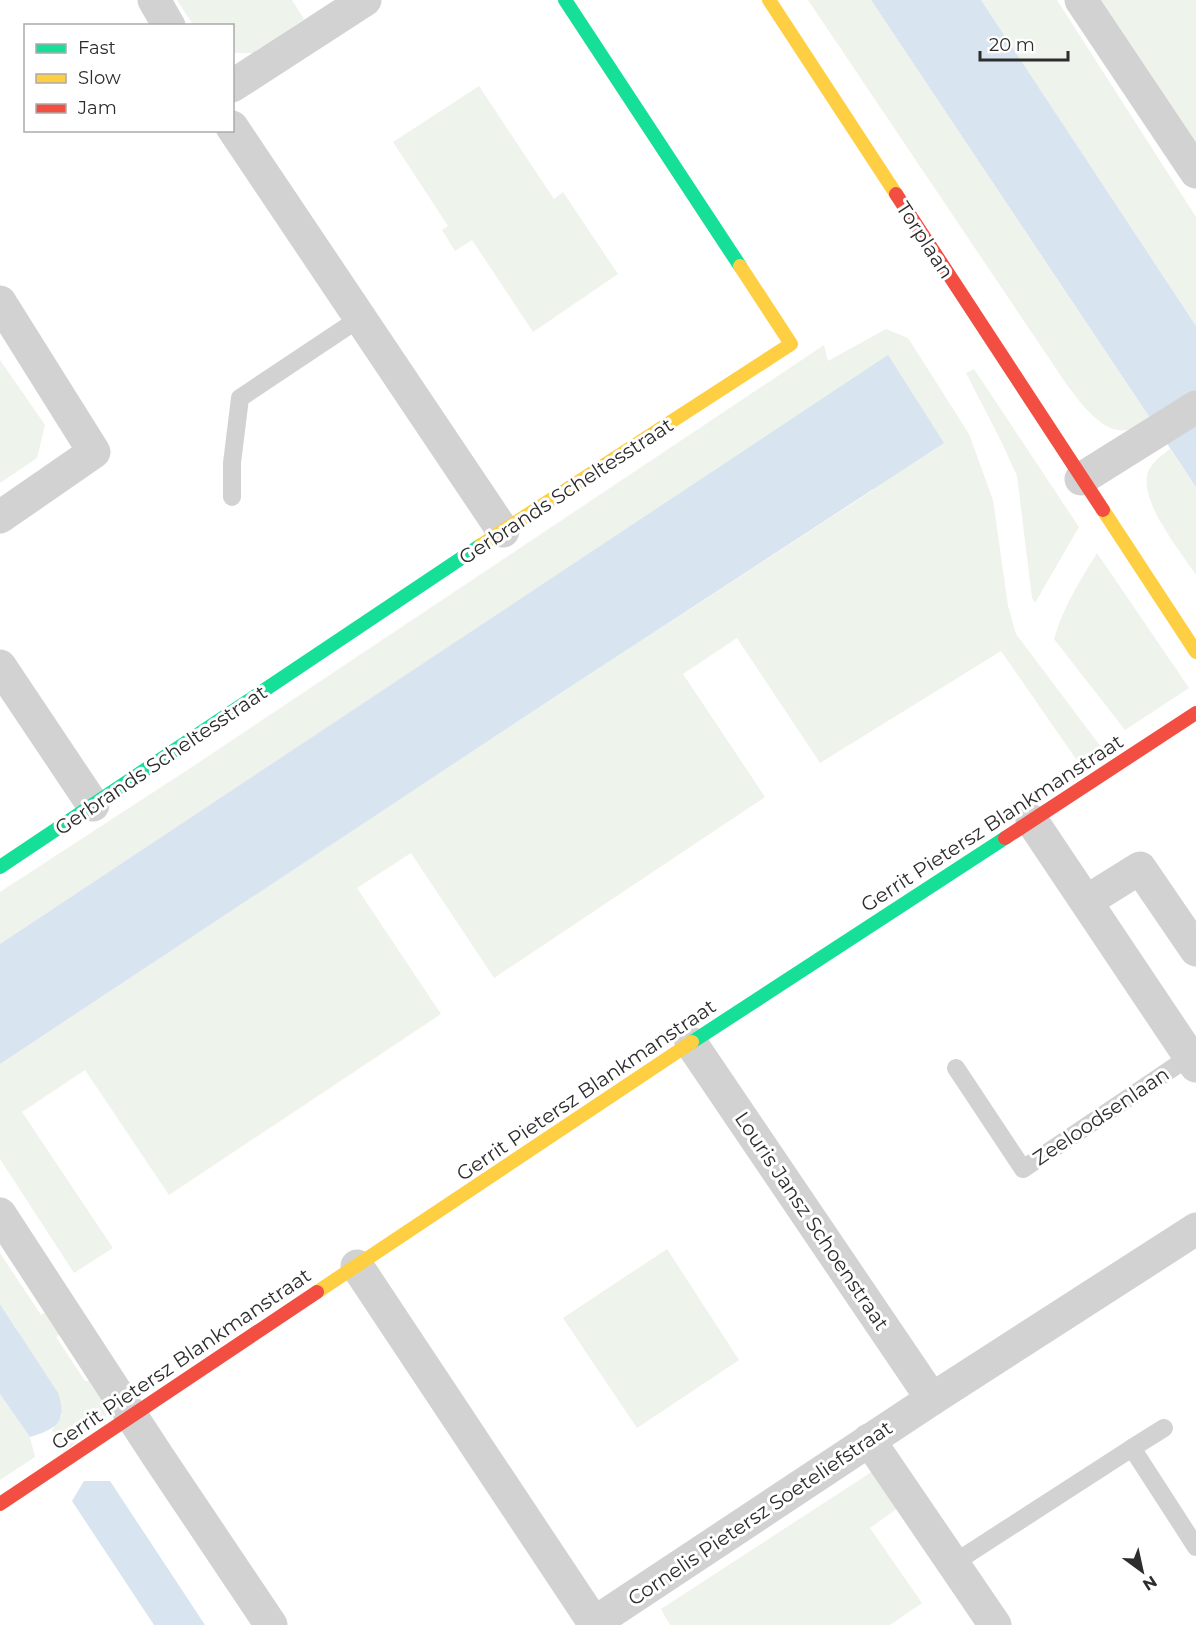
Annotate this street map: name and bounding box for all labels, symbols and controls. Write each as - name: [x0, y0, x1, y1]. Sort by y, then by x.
- legend: [24, 24, 234, 132]
- scale bar: [980, 24, 1068, 62]
- text: 20 m: [989, 34, 1035, 56]
- text: Fast: [78, 37, 116, 59]
- text: Slow: [78, 67, 121, 89]
- text: Jam: [77, 97, 117, 119]
- street label: Torplaan: [891, 197, 959, 283]
- street label: Gerbrands Scheltesstraat: [454, 413, 678, 569]
- street label: Gerbrands Scheltesstraat: [50, 680, 272, 840]
- street label: Gerrit Pietersz Blankmanstraat: [856, 729, 1128, 917]
- street label: Gerrit Pietersz Blankmanstraat: [452, 994, 720, 1186]
- street label: Zeeloodsenlaan: [1028, 1062, 1174, 1170]
- street label: Louris Jansz Schoenstraat: [730, 1107, 894, 1335]
- street label: Gerrit Pietersz Blankmanstraat: [47, 1263, 315, 1455]
- street label: Cornelis Pietersz Soeteliefstraat: [623, 1415, 897, 1611]
- north arrow: [1112, 1541, 1172, 1601]
- text: N: [1139, 1572, 1160, 1595]

